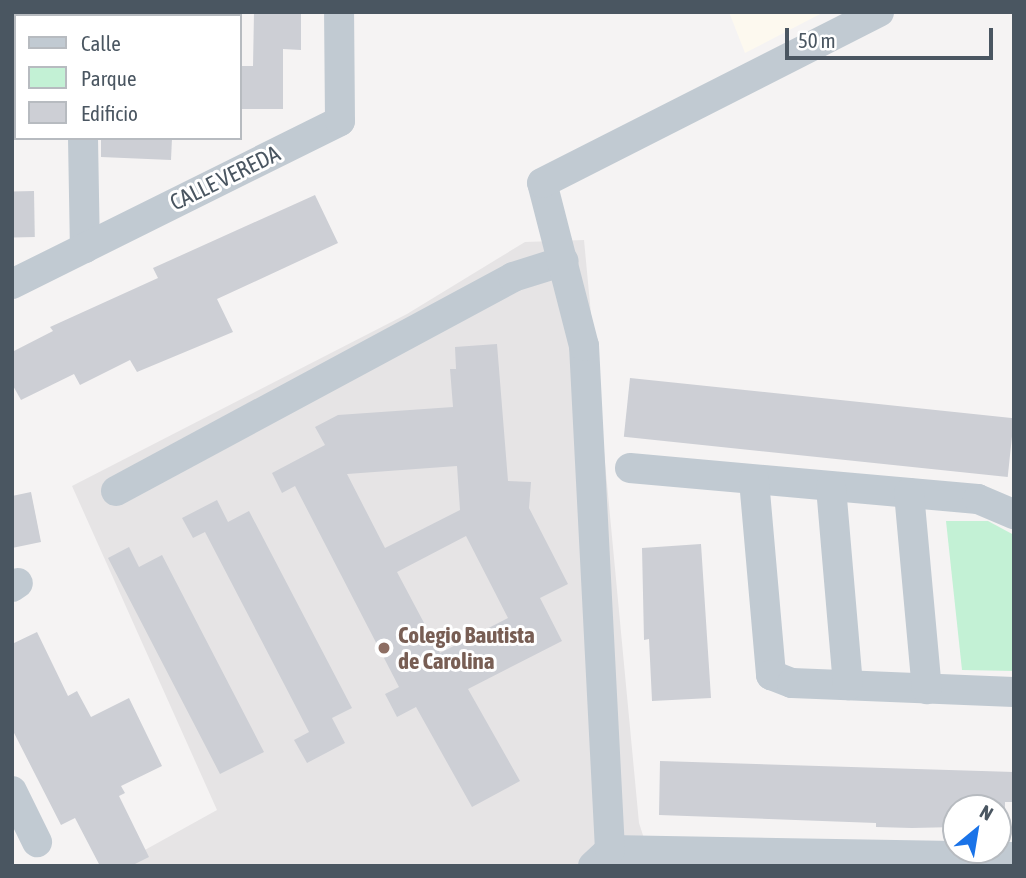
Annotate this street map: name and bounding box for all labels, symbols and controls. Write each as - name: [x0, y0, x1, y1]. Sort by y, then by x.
- legend: [14, 14, 242, 140]
- scale bar: [788, 14, 996, 58]
- text: 50 m: [798, 28, 836, 52]
- text: Calle: [81, 31, 121, 55]
- text: Parque: [81, 66, 136, 90]
- text: Edificio: [81, 101, 138, 125]
- street label: CALLE VEREDA: [166, 140, 284, 216]
- place label: Colegio Bautista de Carolina: [398, 621, 535, 675]
- marker: Colegio Bautista de Carolina: [376, 640, 392, 656]
- north arrow: [942, 794, 1012, 864]
- text: N: [976, 800, 997, 825]

